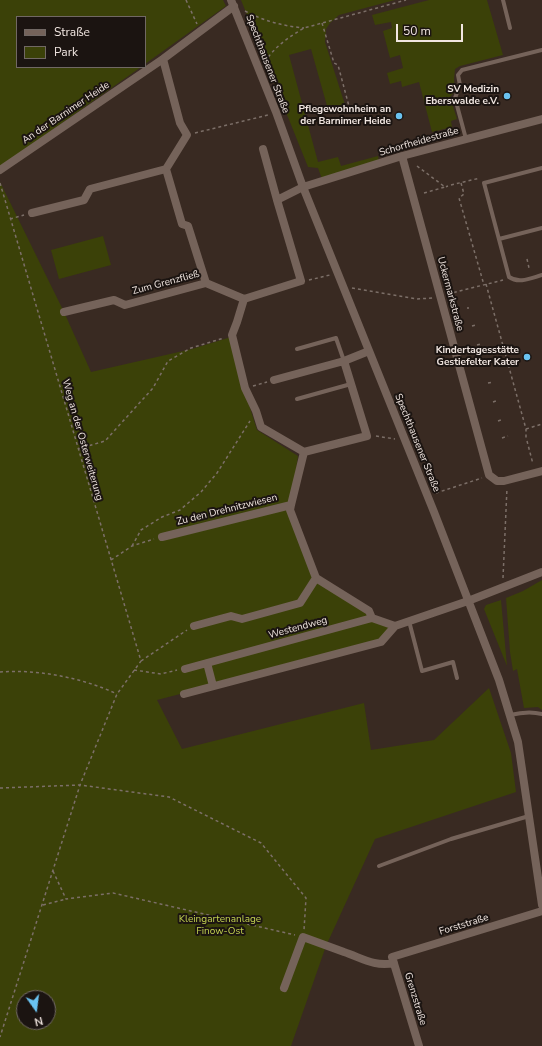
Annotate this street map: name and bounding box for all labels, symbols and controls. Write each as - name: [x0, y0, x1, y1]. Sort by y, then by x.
- street label: Spechthausener Straße: [243, 13, 291, 115]
- legend: [16, 16, 146, 68]
- scale bar: [398, 16, 465, 42]
- text: 50 m: [403, 23, 431, 39]
- text: Straße: [54, 24, 90, 40]
- text: Park: [54, 44, 78, 60]
- street label: An der Barnimer Heide: [20, 79, 112, 147]
- place label: SV Medizin Eberswalde e.V.: [425, 84, 499, 108]
- marker: SV Medizin Eberswalde e.V.: [502, 91, 512, 101]
- place label: Pflegewohnheim an der Barnimer Heide: [298, 104, 391, 128]
- marker: Pflegewohnheim an der Barnimer Heide: [394, 111, 404, 121]
- street label: Schorfheidestraße: [378, 125, 460, 159]
- street label: Uckermarkstraße: [434, 255, 466, 333]
- street label: Zum Grenzfließ: [131, 268, 201, 298]
- place label: Kindertagesstätte Gestiefelter Kater: [436, 345, 519, 368]
- marker: Kindertagesstätte Gestiefelter Kater: [522, 352, 532, 362]
- street label: Weg an der Osterweiterung: [59, 378, 105, 502]
- street label: Spechthausener Straße: [392, 392, 442, 494]
- street label: Zu den Drehnitzwiesen: [175, 492, 279, 528]
- street label: Westendweg: [267, 614, 329, 642]
- street label: Forststraße: [438, 912, 490, 938]
- park label: Kleingartenanlage Finow-Ost: [179, 914, 261, 938]
- street label: Grenzstraße: [401, 971, 429, 1027]
- north arrow: [16, 990, 56, 1030]
- text: N: [33, 1013, 45, 1029]

